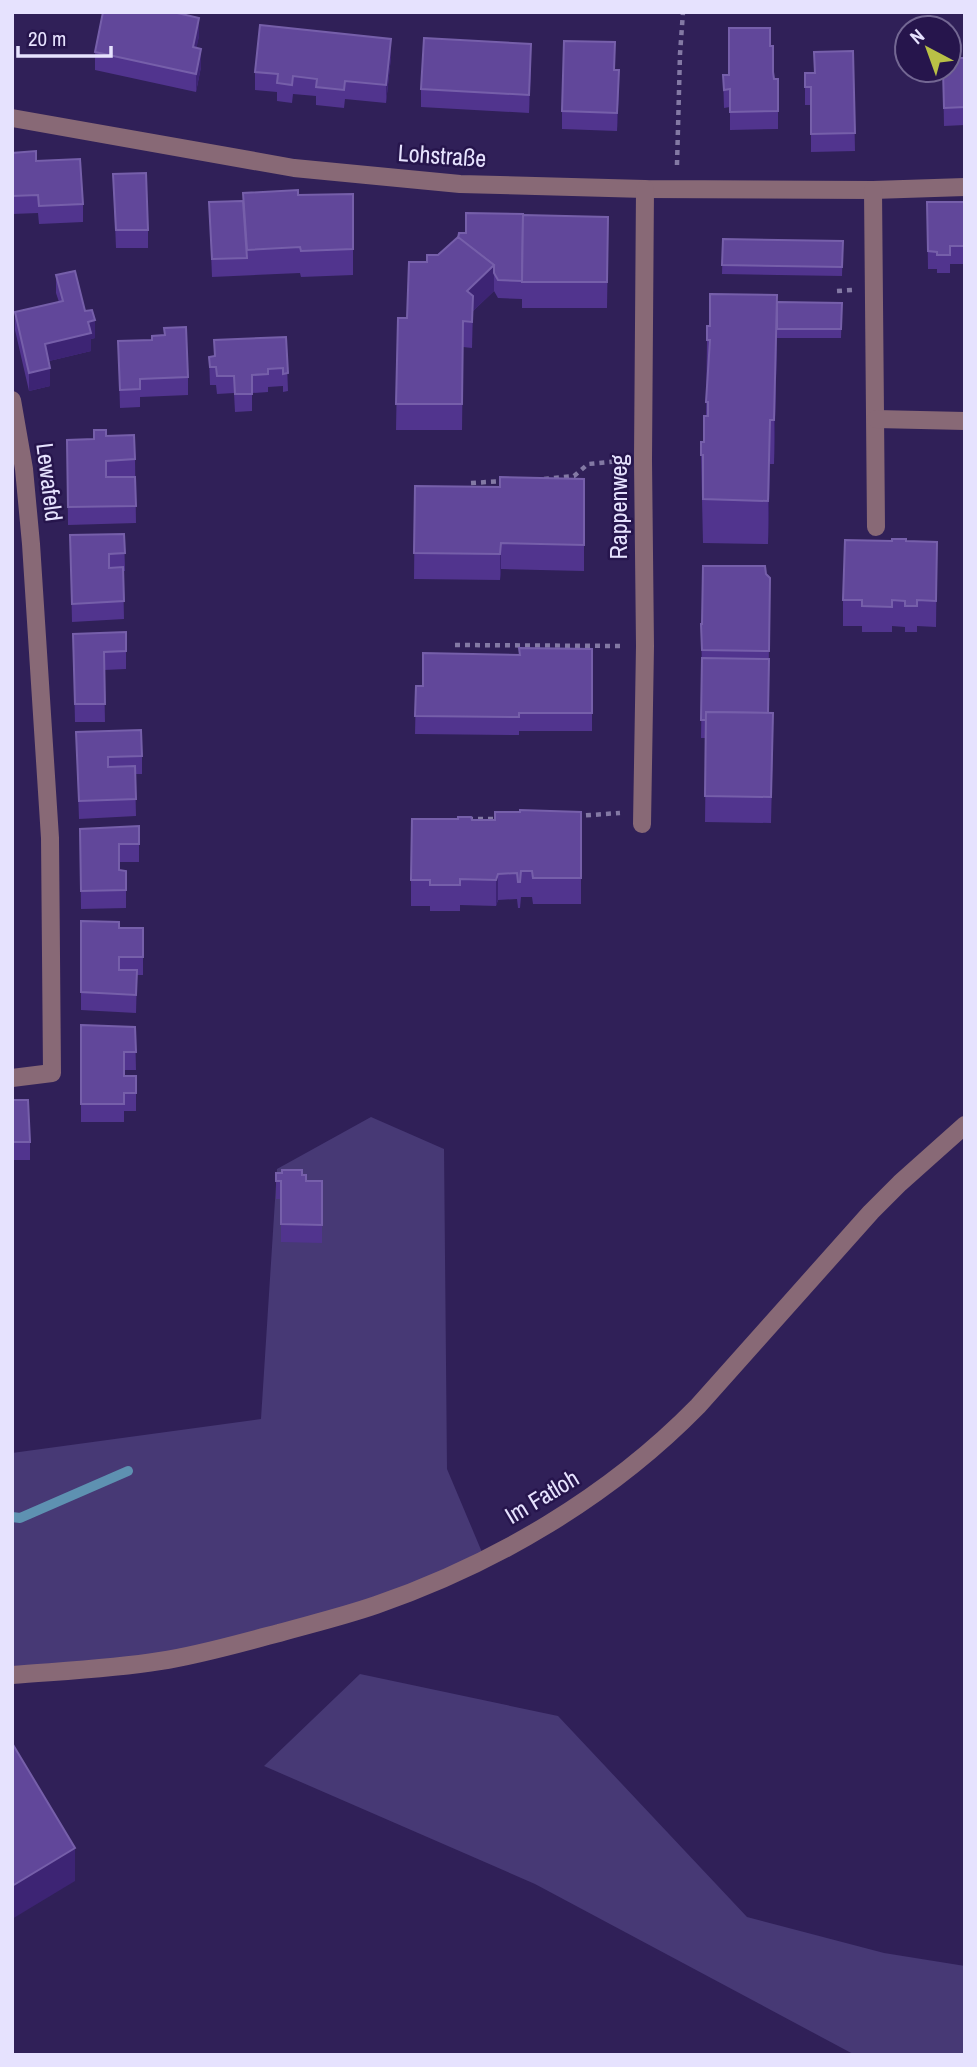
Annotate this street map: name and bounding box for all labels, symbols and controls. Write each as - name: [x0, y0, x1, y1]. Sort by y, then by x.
- scale bar: [18, 14, 110, 58]
- north arrow: [893, 14, 963, 84]
- text: N: [904, 23, 930, 50]
- text: 20 m: [28, 24, 66, 53]
- street label: Lohstraße: [397, 136, 487, 174]
- street label: Lewafeld: [29, 441, 71, 523]
- street label: Rappenweg: [602, 454, 634, 560]
- street label: Im Fatloh: [498, 1462, 584, 1531]

